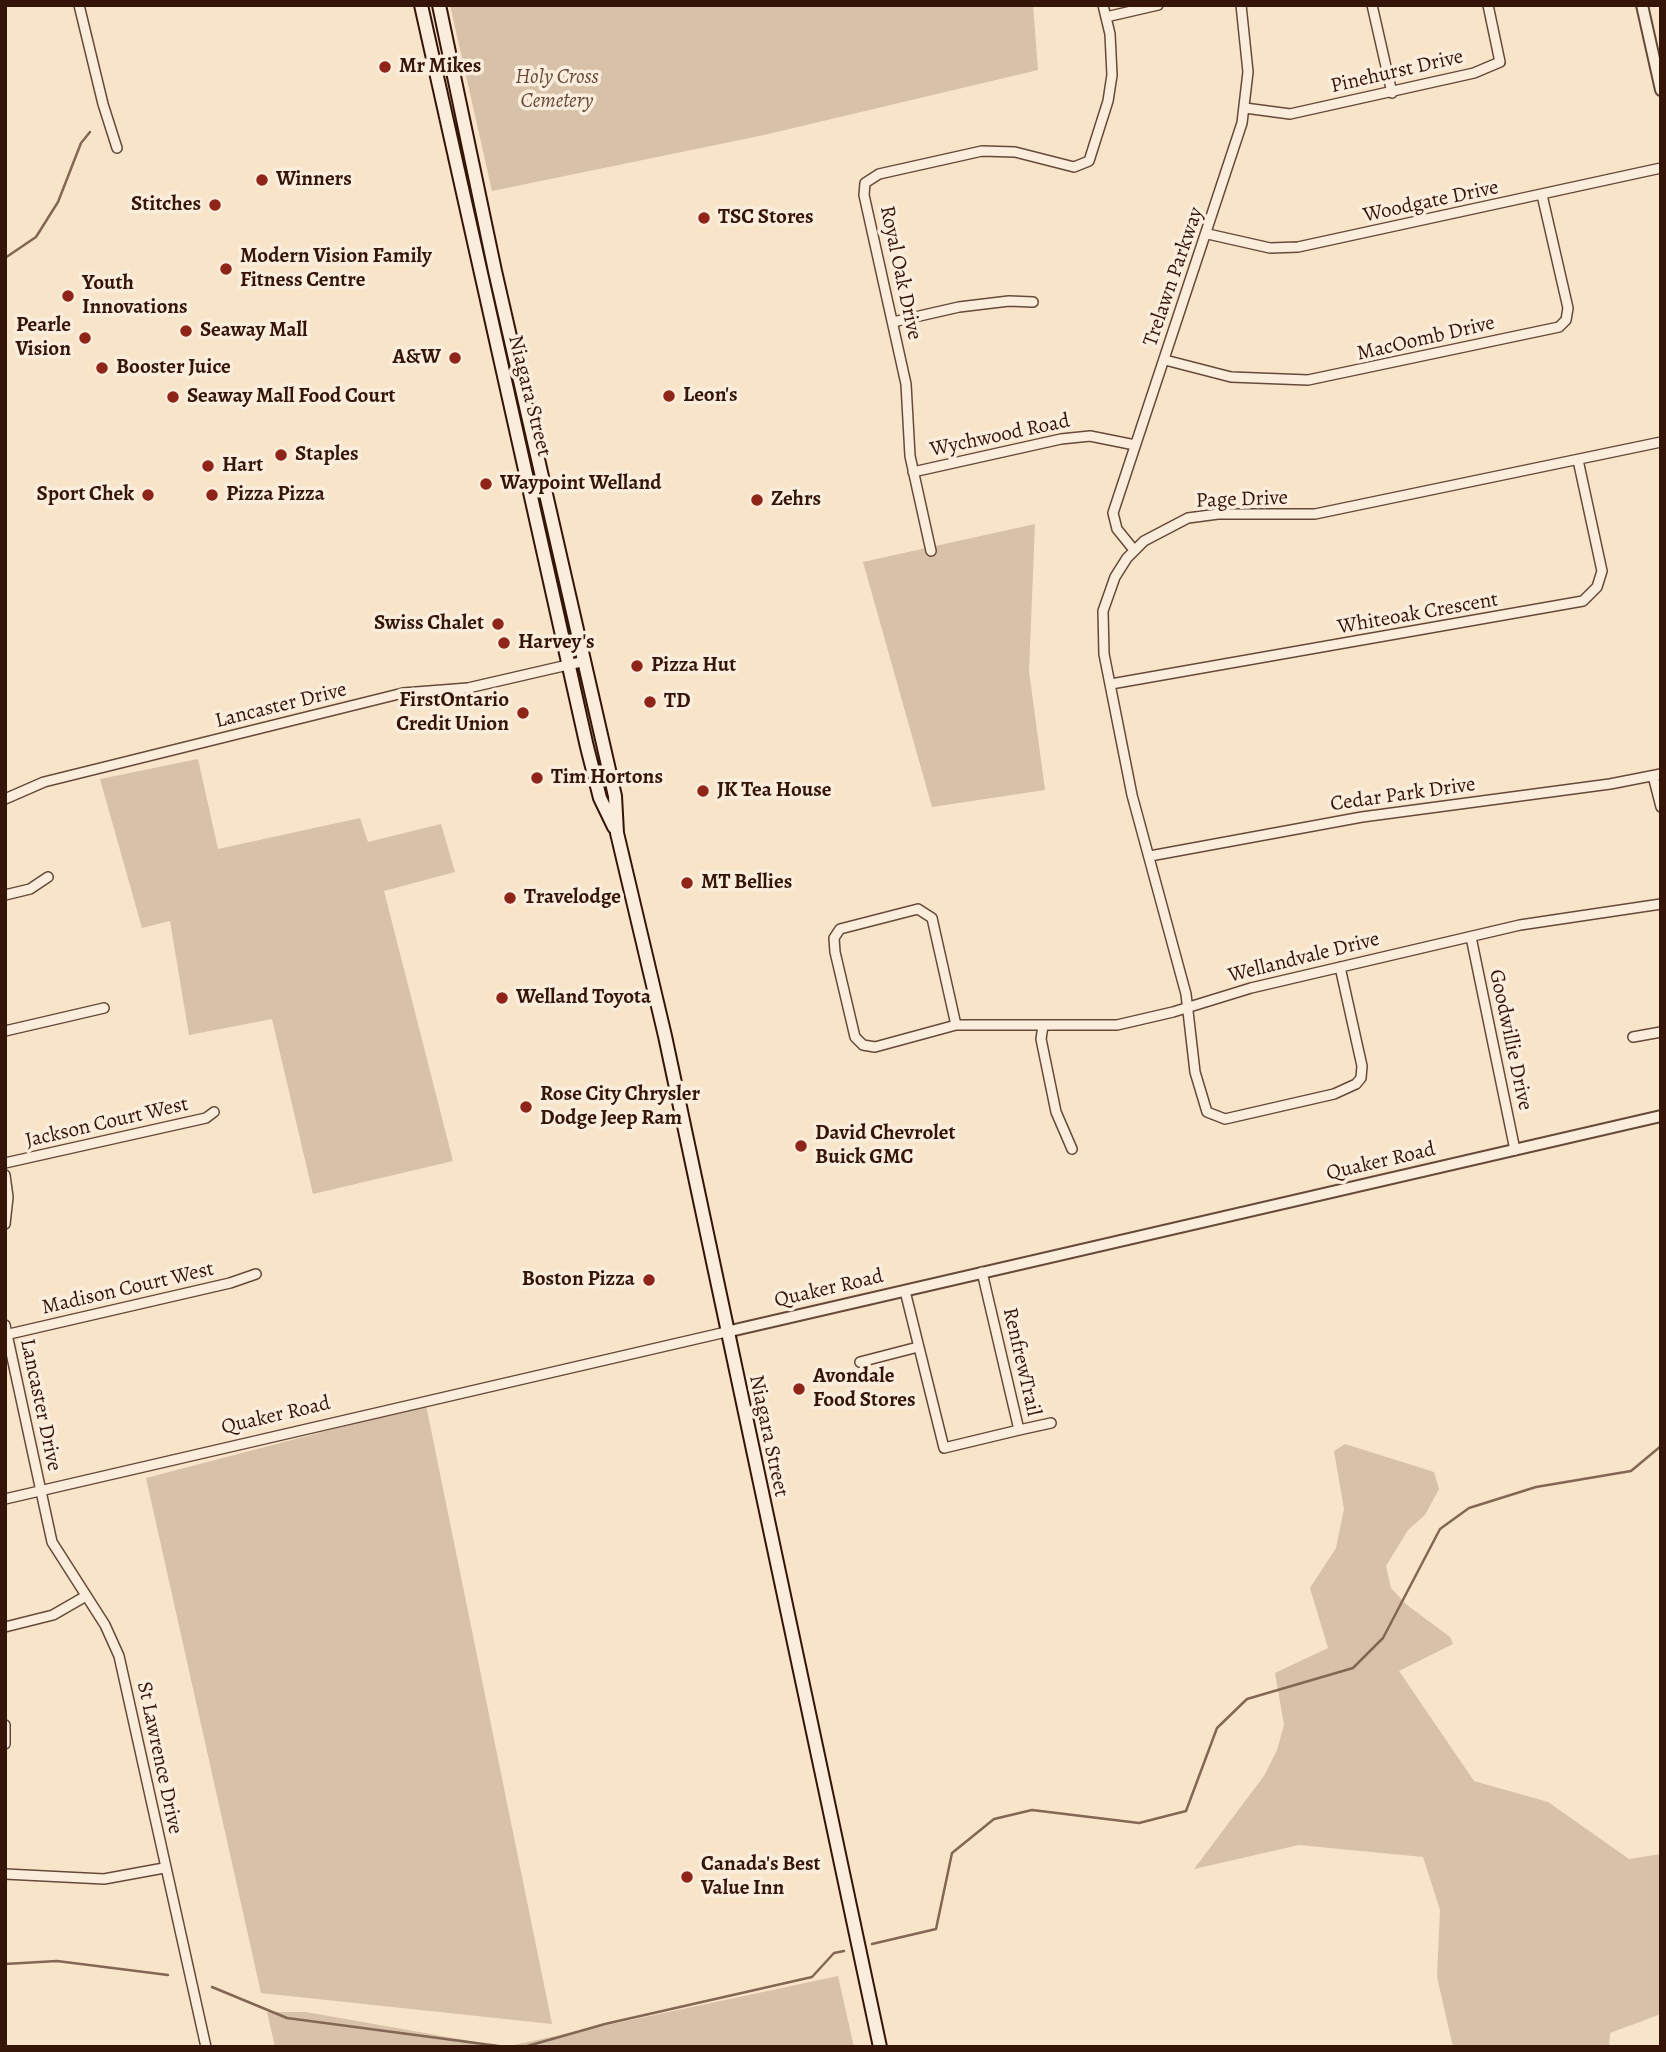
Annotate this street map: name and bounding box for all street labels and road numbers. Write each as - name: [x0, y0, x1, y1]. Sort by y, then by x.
- street label: Pinehurst Drive: [1328, 44, 1466, 100]
- street label: Woodgate Drive: [1361, 175, 1501, 229]
- street label: Royal Oak Drive: [873, 204, 927, 342]
- street label: Trelawn Parkway: [1138, 204, 1210, 350]
- street label: MacOomb Drive: [1355, 311, 1497, 367]
- street label: Niagara Street: [502, 333, 556, 459]
- street label: Wychwood Road: [928, 409, 1072, 463]
- street label: Page Drive: [1196, 486, 1288, 514]
- street label: Whiteoak Crescent: [1336, 587, 1500, 641]
- street label: Lancaster Drive: [213, 677, 349, 735]
- street label: Cedar Park Drive: [1329, 772, 1477, 818]
- street label: Wellandvale Drive: [1226, 927, 1382, 989]
- street label: Goodwillie Drive: [1483, 967, 1537, 1113]
- street label: Jackson Court West: [23, 1092, 191, 1154]
- street label: Quaker Road: [1324, 1137, 1438, 1187]
- street label: Madison Court West: [40, 1257, 216, 1321]
- street label: Quaker Road: [772, 1264, 886, 1314]
- street label: RenfrewTrail: [996, 1305, 1046, 1419]
- street label: Lancaster Drive: [14, 1337, 66, 1473]
- street label: Niagara Street: [743, 1373, 793, 1499]
- street label: Quaker Road: [219, 1391, 333, 1441]
- street label: St Lawrence Drive: [131, 1680, 187, 1836]

